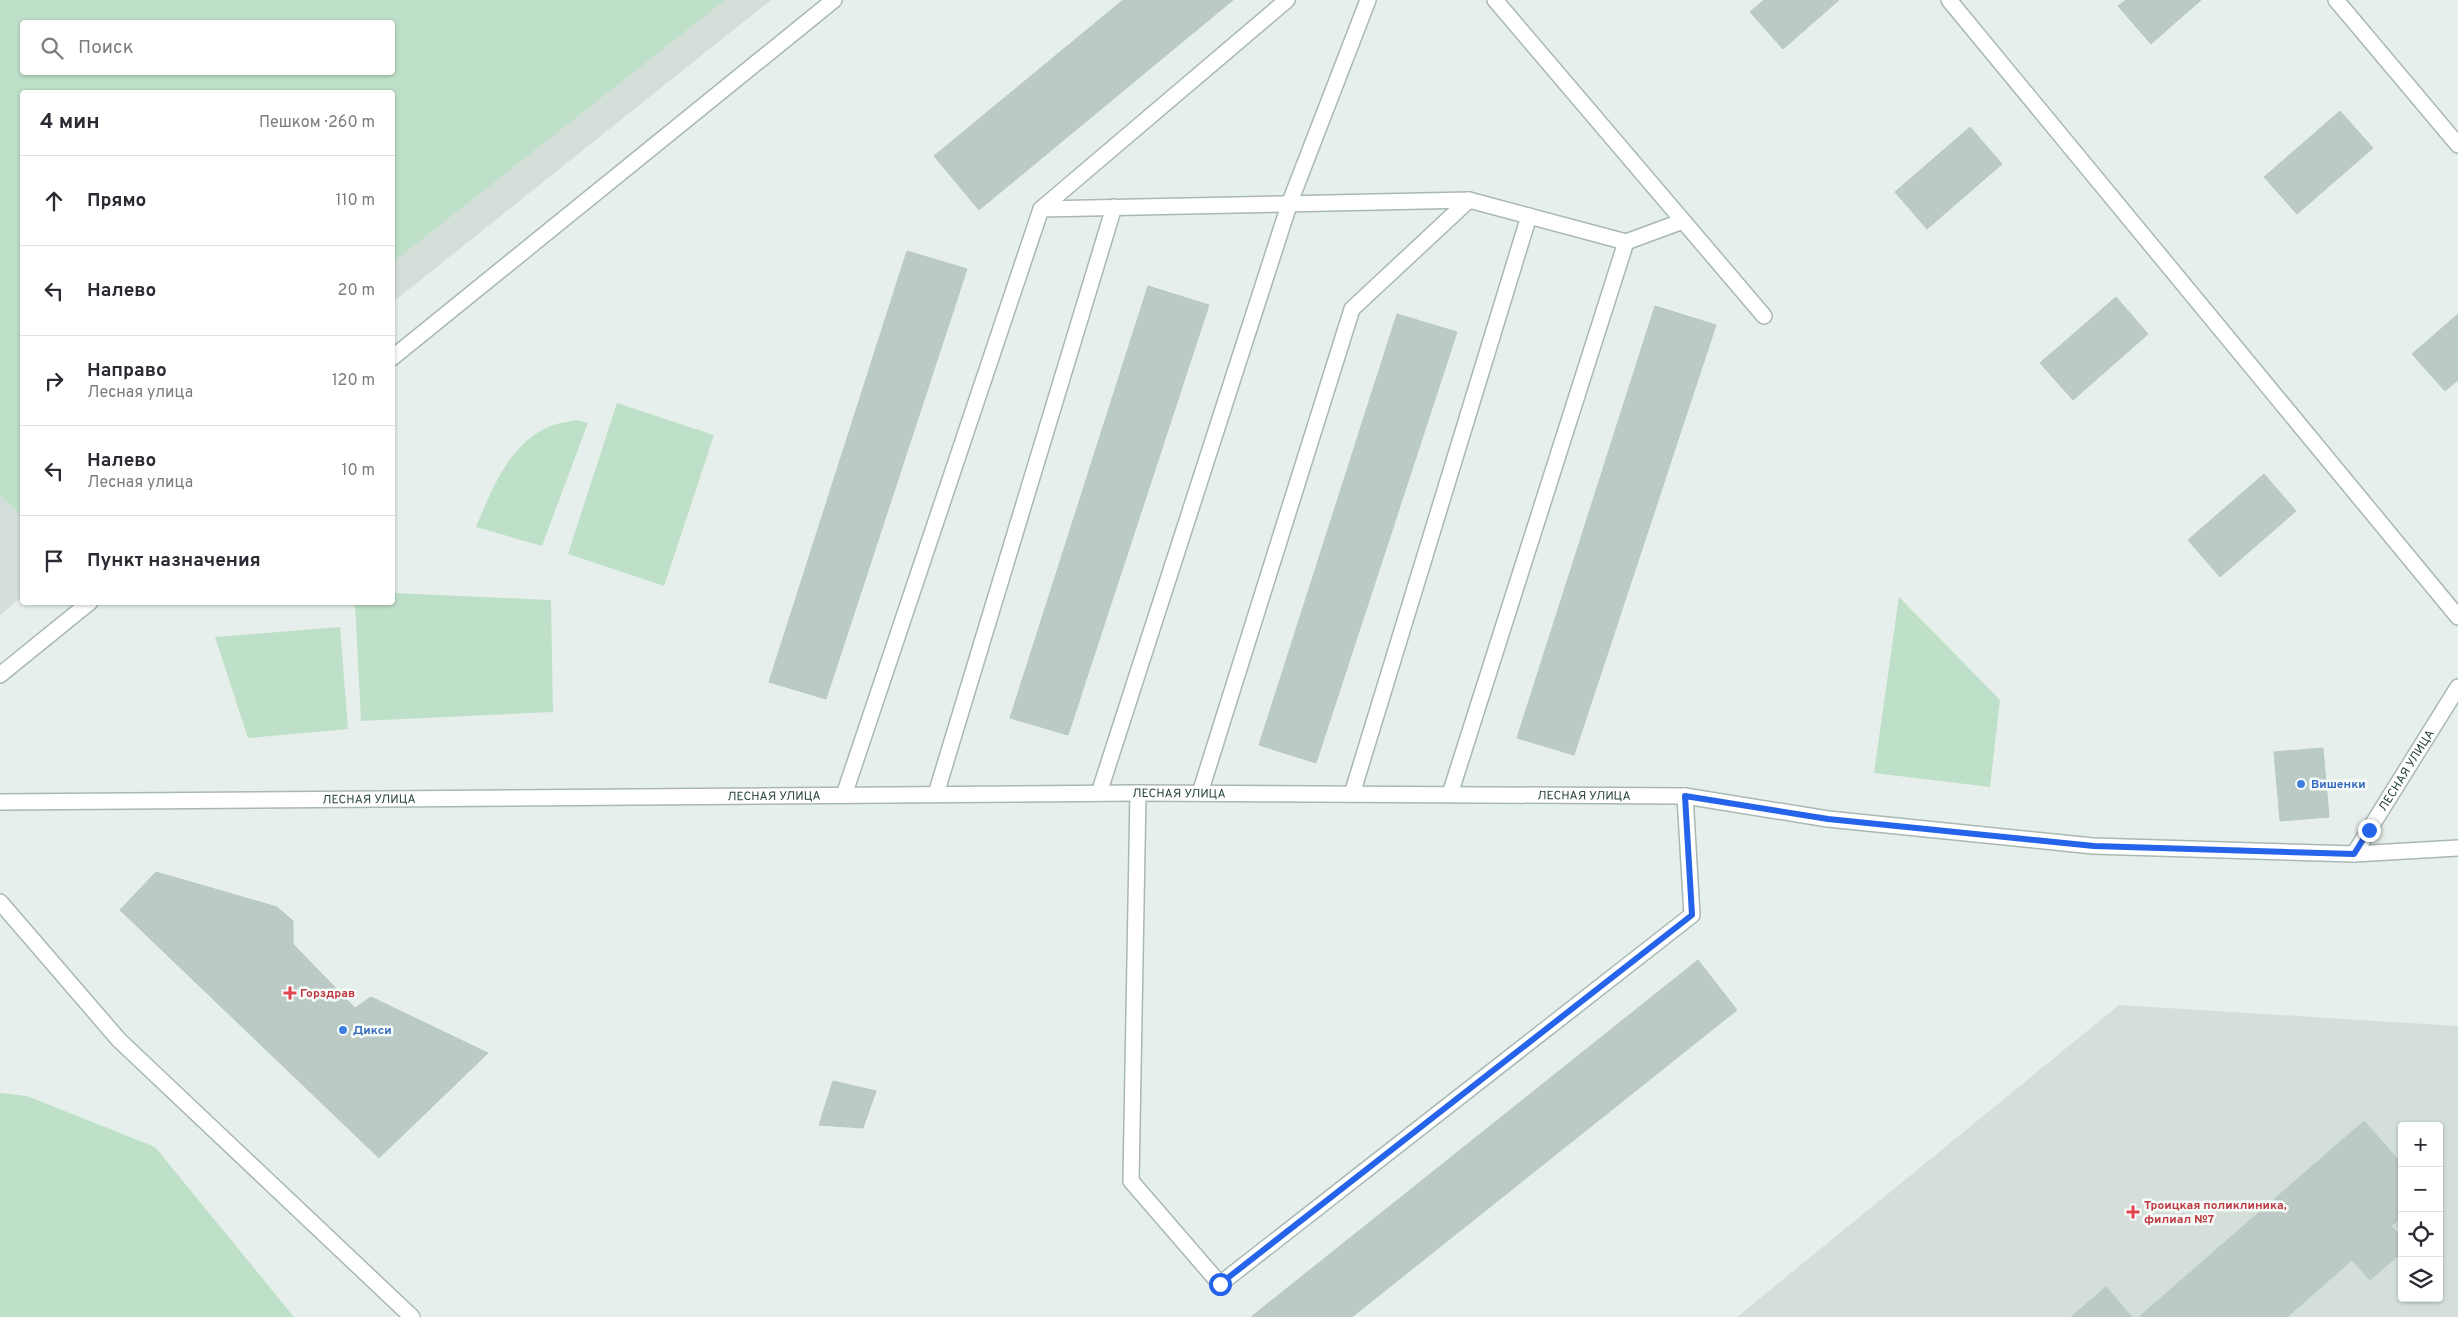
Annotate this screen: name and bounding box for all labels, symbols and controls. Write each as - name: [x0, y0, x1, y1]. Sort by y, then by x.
- search box: [20, 20, 395, 75]
- icon: search: [38, 34, 66, 62]
- text: Поиск: [78, 36, 134, 60]
- text: 4 мин: [40, 109, 100, 136]
- text: Пешком · 260 m: [259, 113, 375, 133]
- icon: ahead: [40, 187, 68, 215]
- text: Прямо: [87, 189, 146, 213]
- text: 110 m: [335, 191, 375, 211]
- icon: left: [40, 277, 68, 305]
- text: Налево: [87, 279, 156, 303]
- text: 20 m: [338, 281, 375, 301]
- text: Направо: [87, 359, 167, 383]
- icon: right: [40, 367, 68, 395]
- text: 120 m: [332, 371, 375, 391]
- text: Лесная улица: [87, 383, 193, 403]
- text: Налево: [87, 449, 156, 473]
- icon: left: [40, 457, 68, 485]
- text: 10 m: [341, 461, 375, 481]
- text: Лесная улица: [87, 473, 193, 493]
- icon: arrive: [40, 547, 68, 575]
- text: Пункт назначения: [87, 549, 261, 573]
- street label: ЛЕСНАЯ УЛИЦА: [2376, 727, 2438, 815]
- place label: Вишенки: [2311, 777, 2366, 793]
- marker: Вишенки: [2295, 778, 2307, 790]
- street label: ЛЕСНАЯ УЛИЦА: [1132, 786, 1226, 802]
- street label: ЛЕСНАЯ УЛИЦА: [1537, 788, 1631, 805]
- street label: ЛЕСНАЯ УЛИЦА: [727, 789, 821, 805]
- street label: ЛЕСНАЯ УЛИЦА: [322, 792, 416, 808]
- route end: [2358, 819, 2381, 842]
- place label: Горздрав: [300, 986, 355, 1002]
- marker: Горздрав: [284, 987, 296, 999]
- place label: Дикси: [353, 1023, 392, 1039]
- marker: Дикси: [337, 1024, 349, 1036]
- map controls: [2398, 1122, 2443, 1302]
- button: +: [2398, 1122, 2443, 1167]
- button: −: [2398, 1167, 2443, 1212]
- place label: Троицкая поликлиника, филиал №7: [2144, 1198, 2287, 1228]
- marker: Троицкая поликлиника, филиал №7: [2126, 1205, 2140, 1219]
- button: locate: [2398, 1212, 2443, 1257]
- button: layers: [2398, 1257, 2443, 1302]
- route start: [1209, 1273, 1232, 1296]

